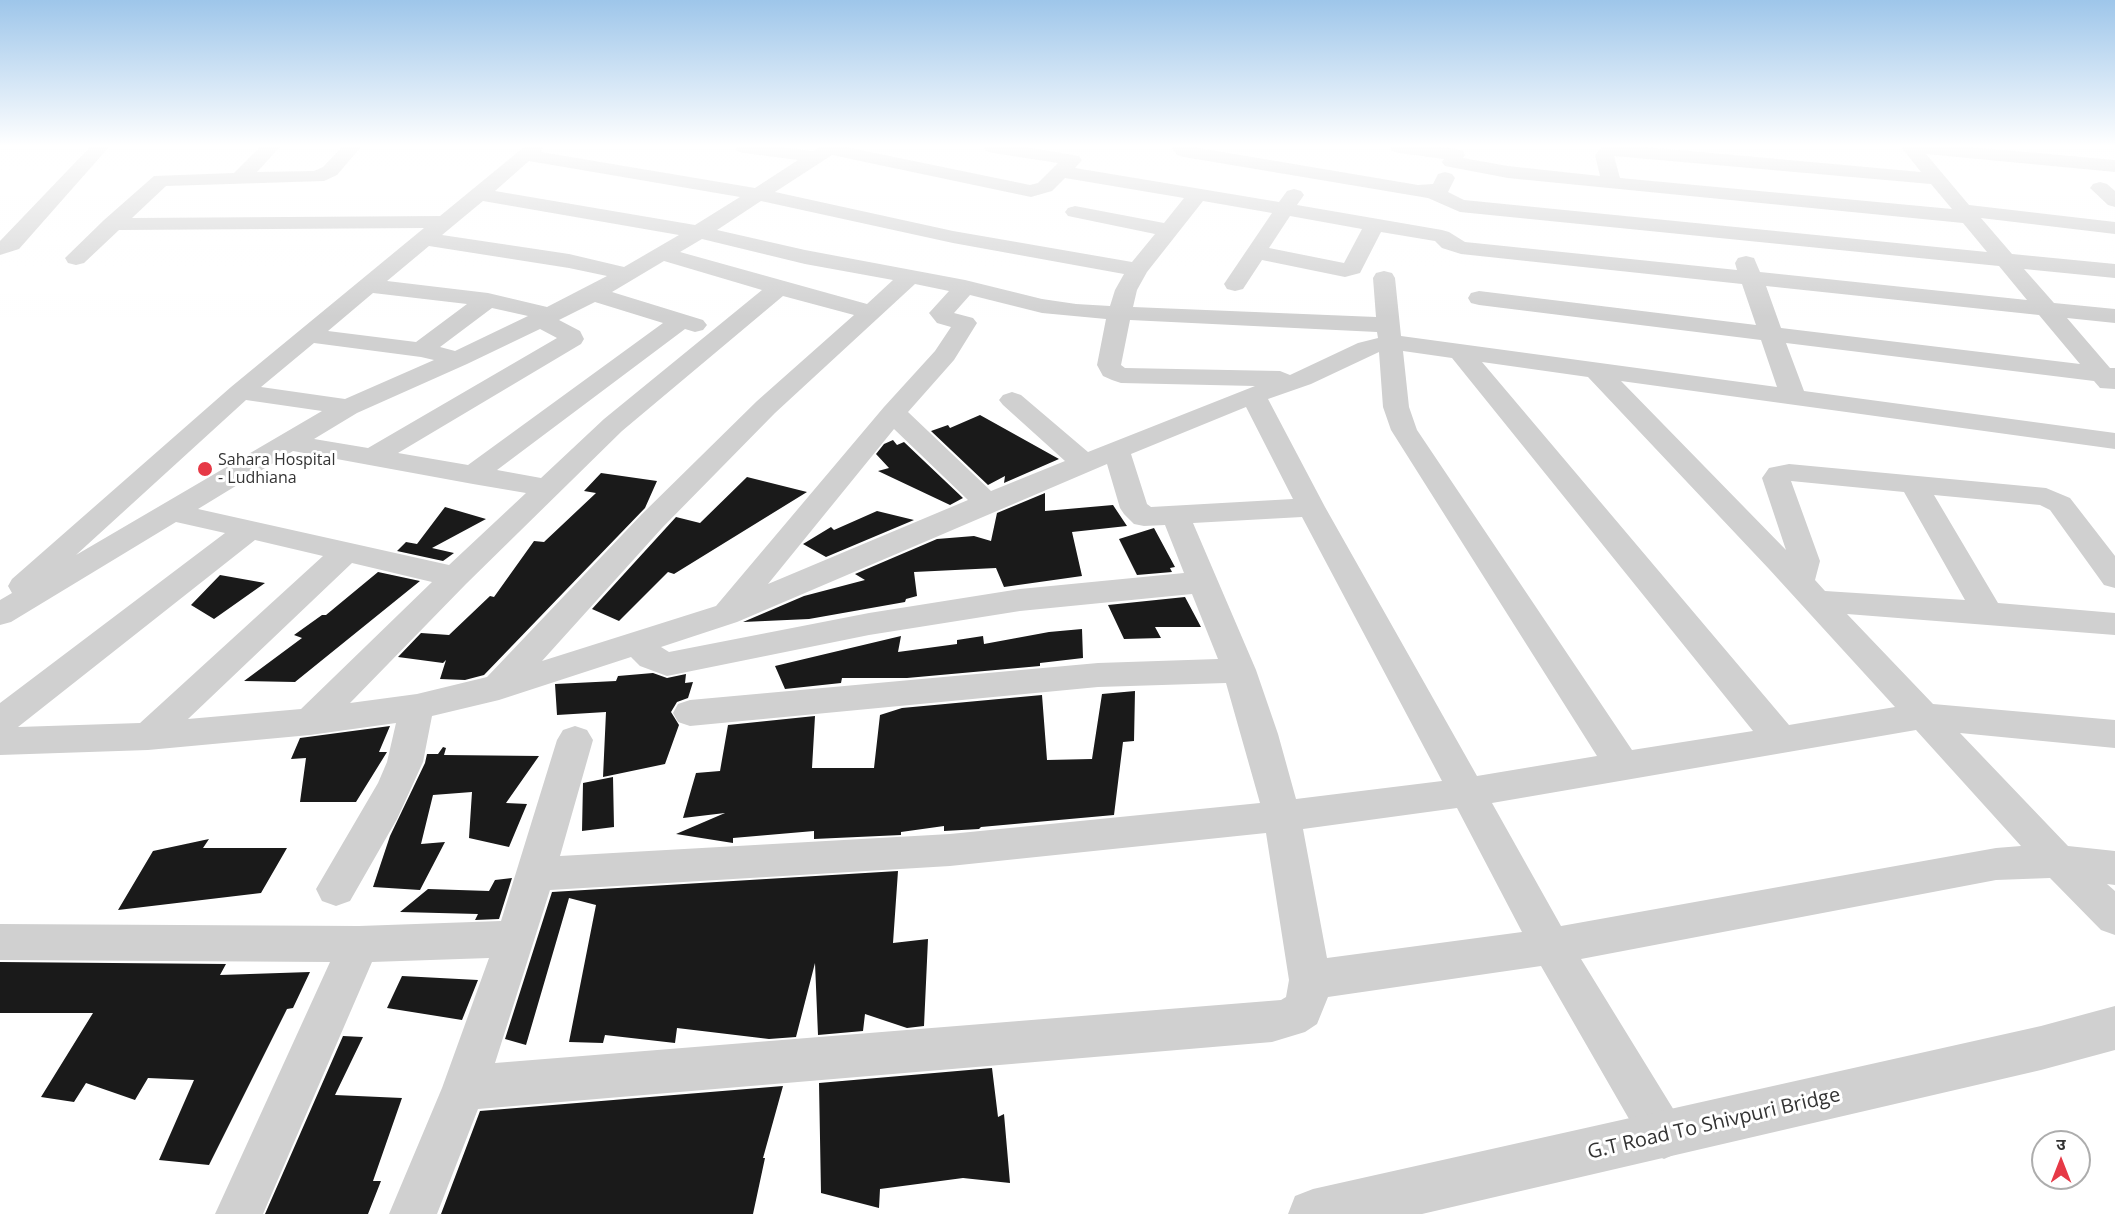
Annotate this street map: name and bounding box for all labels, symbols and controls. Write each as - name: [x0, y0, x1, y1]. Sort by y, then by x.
- place label: Sahara Hospital - Ludhiana: [218, 450, 335, 488]
- marker: Sahara Hospital - Ludhiana: [196, 460, 214, 478]
- street label: G.T Road To Shivpuri Bridge: [1585, 1083, 1843, 1165]
- north arrow: [2031, 1130, 2091, 1190]
- text: उ: [2056, 1133, 2066, 1155]

